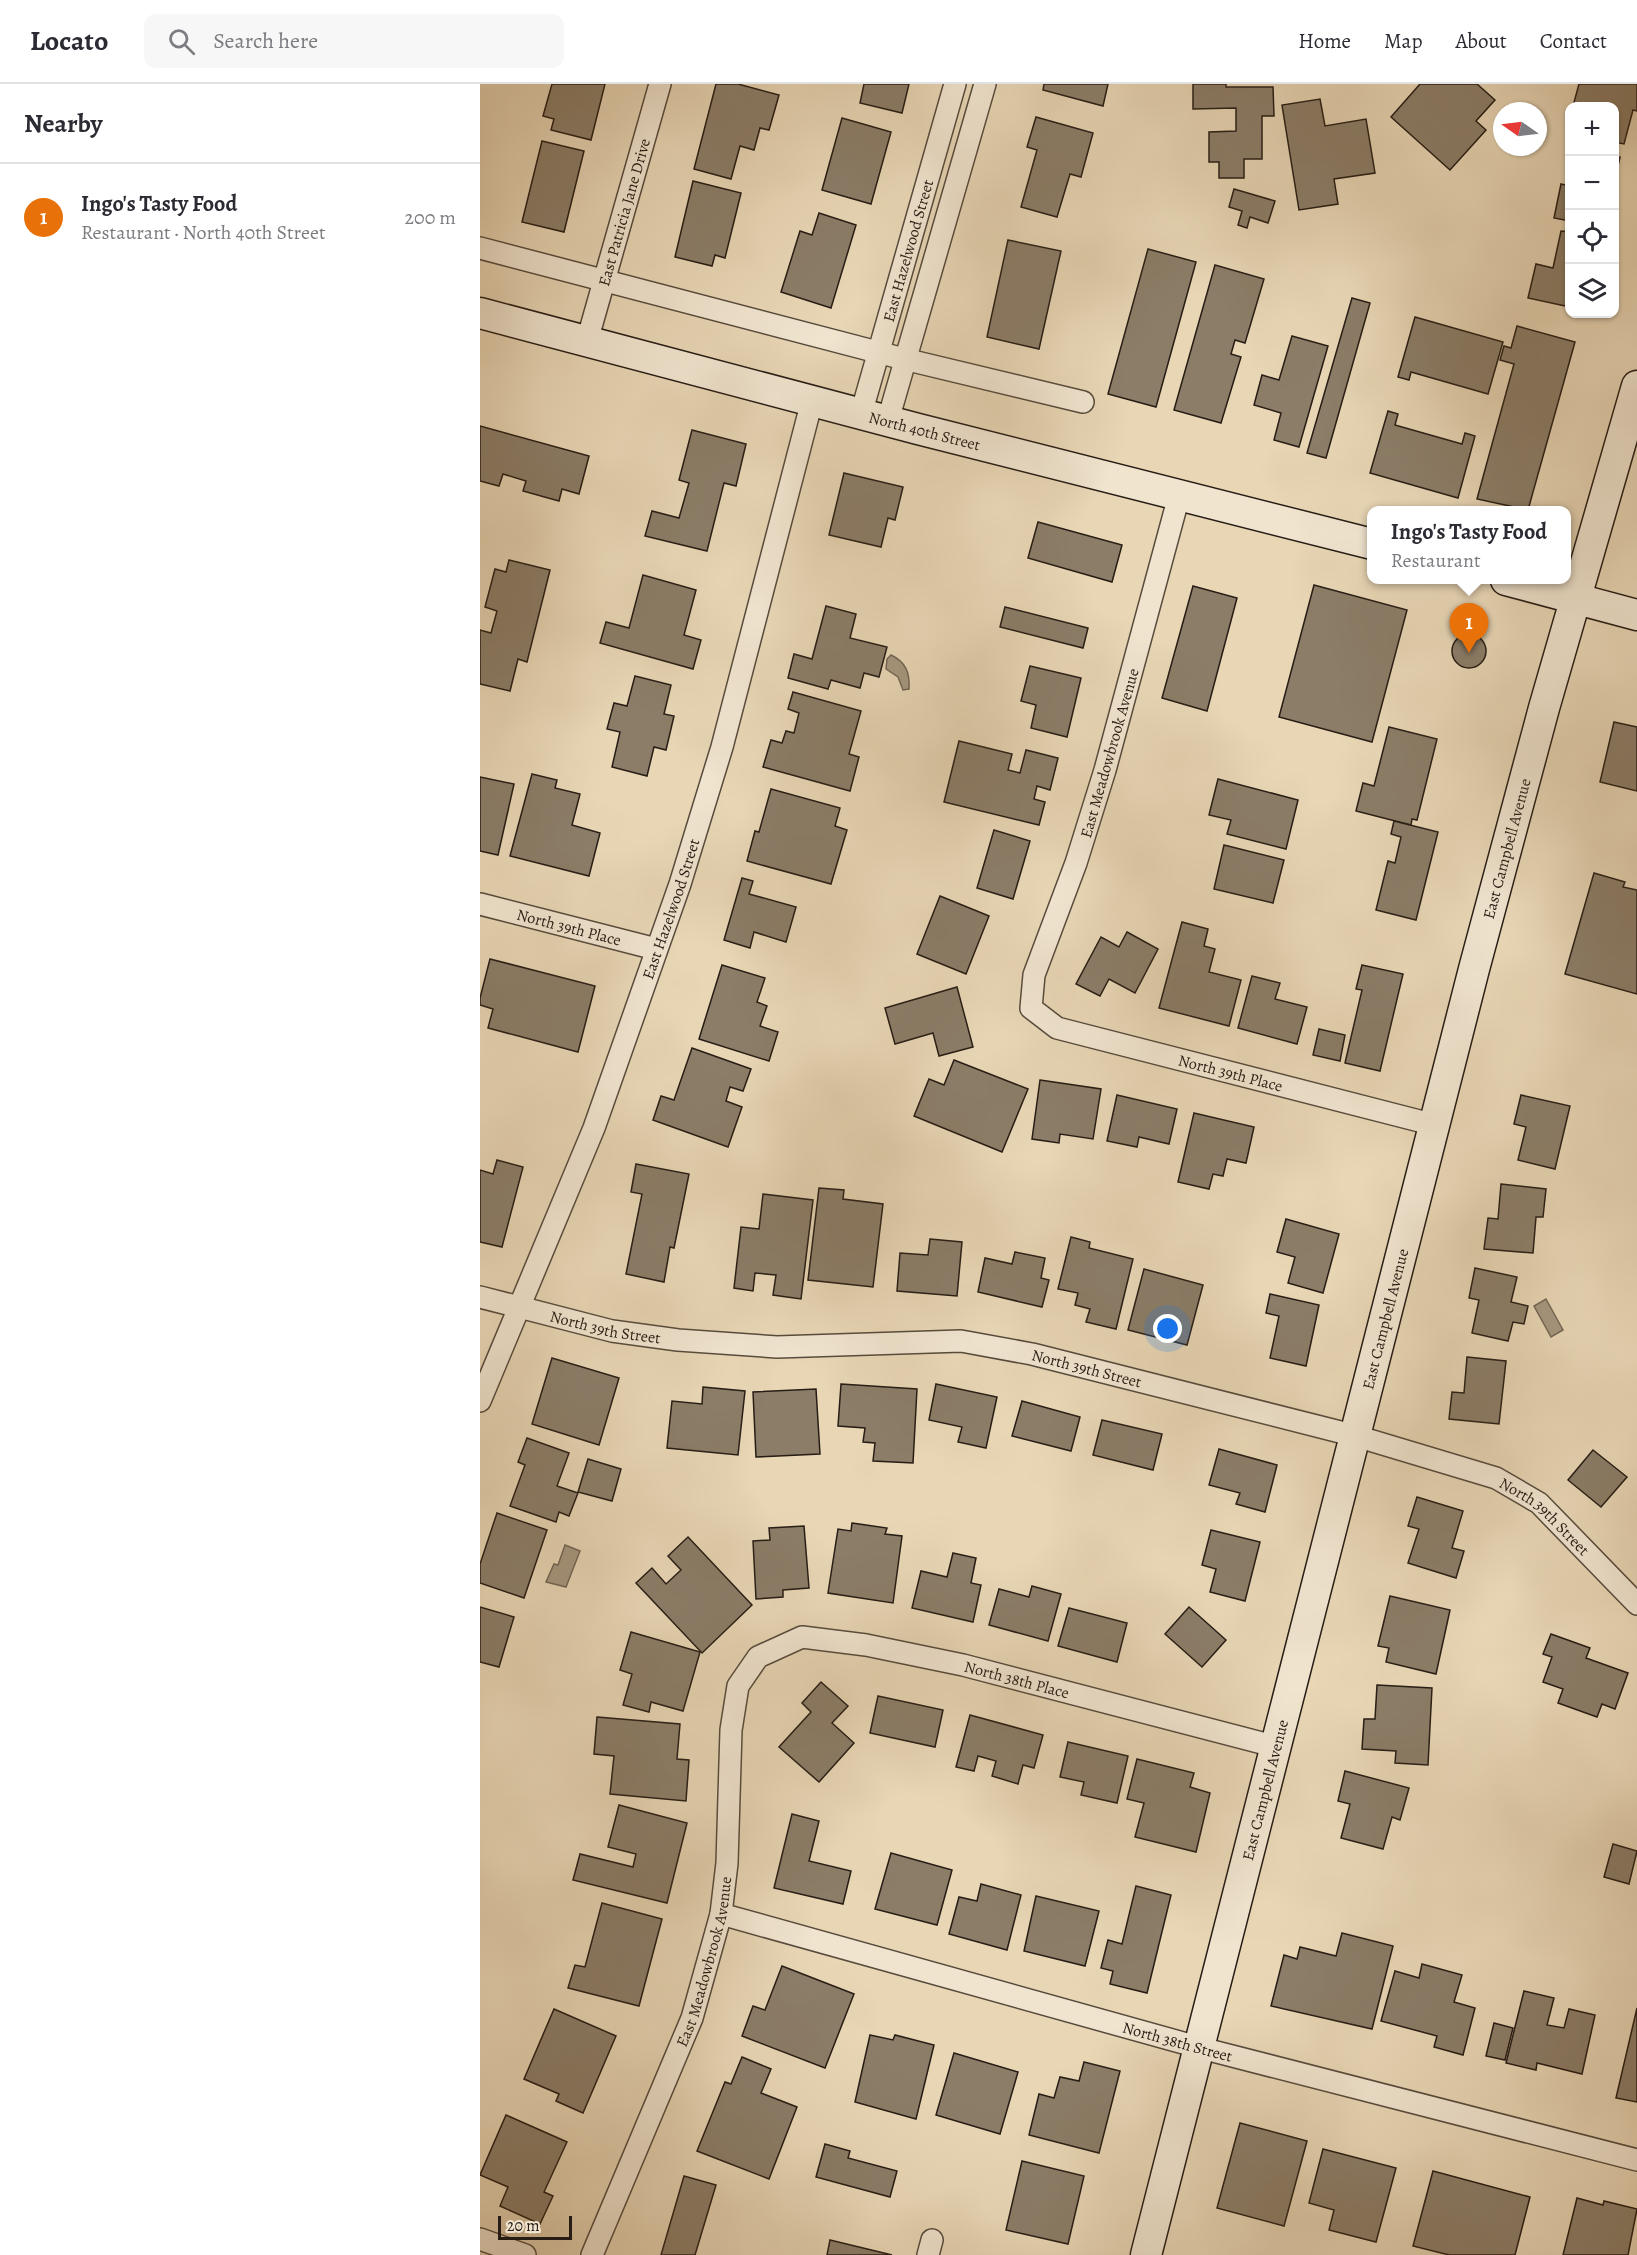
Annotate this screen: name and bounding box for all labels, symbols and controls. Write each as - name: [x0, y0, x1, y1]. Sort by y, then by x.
- search box: [144, 14, 564, 68]
- text: Locato: [30, 22, 108, 60]
- icon: search: [165, 25, 198, 58]
- text: Search here: [213, 26, 318, 56]
- text: Home: [1298, 27, 1351, 55]
- text: Map: [1384, 27, 1422, 55]
- text: About: [1455, 27, 1507, 55]
- text: Contact: [1540, 27, 1607, 55]
- north arrow: [1493, 102, 1547, 156]
- map controls: [1565, 102, 1619, 318]
- button: +: [1565, 102, 1619, 156]
- text: Nearby: [24, 106, 103, 141]
- street label: East Patricia Jane Drive: [593, 136, 656, 289]
- button: −: [1565, 156, 1619, 210]
- street label: East Hazelwood Street: [878, 177, 939, 325]
- text: Ingo's Tasty Food: [81, 189, 237, 219]
- text: 1: [40, 204, 47, 231]
- text: 200 m: [405, 204, 456, 231]
- button: locate: [1565, 210, 1619, 264]
- text: Restaurant · North 40th Street: [81, 219, 326, 246]
- button: layers: [1565, 264, 1619, 318]
- street label: North 40th Street: [866, 406, 983, 456]
- popup: [1367, 506, 1571, 584]
- text: Ingo's Tasty Food: [1391, 517, 1547, 547]
- text: Restaurant: [1391, 547, 1481, 574]
- pin: 1: [1450, 604, 1488, 653]
- street label: East Meadowbrook Avenue: [1075, 666, 1145, 841]
- street label: East Campbell Avenue: [1478, 776, 1537, 921]
- street label: East Hazelwood Street: [637, 836, 705, 982]
- street label: North 39th Place: [514, 904, 624, 952]
- street label: North 39th Place: [1176, 1050, 1285, 1097]
- street label: East Campbell Avenue: [1357, 1246, 1414, 1392]
- street label: North 39th Street: [547, 1305, 662, 1350]
- your location: [1153, 1314, 1182, 1343]
- street label: North 39th Street: [1029, 1344, 1144, 1393]
- street label: North 39th Street: [1495, 1472, 1594, 1561]
- street label: North 38th Place: [962, 1656, 1072, 1704]
- street label: East Campbell Avenue: [1237, 1717, 1294, 1863]
- street label: East Meadowbrook Avenue: [671, 1875, 737, 2050]
- street label: North 38th Street: [1120, 2017, 1235, 2068]
- scale bar: [498, 2213, 572, 2240]
- text: 20 m: [507, 2215, 540, 2237]

